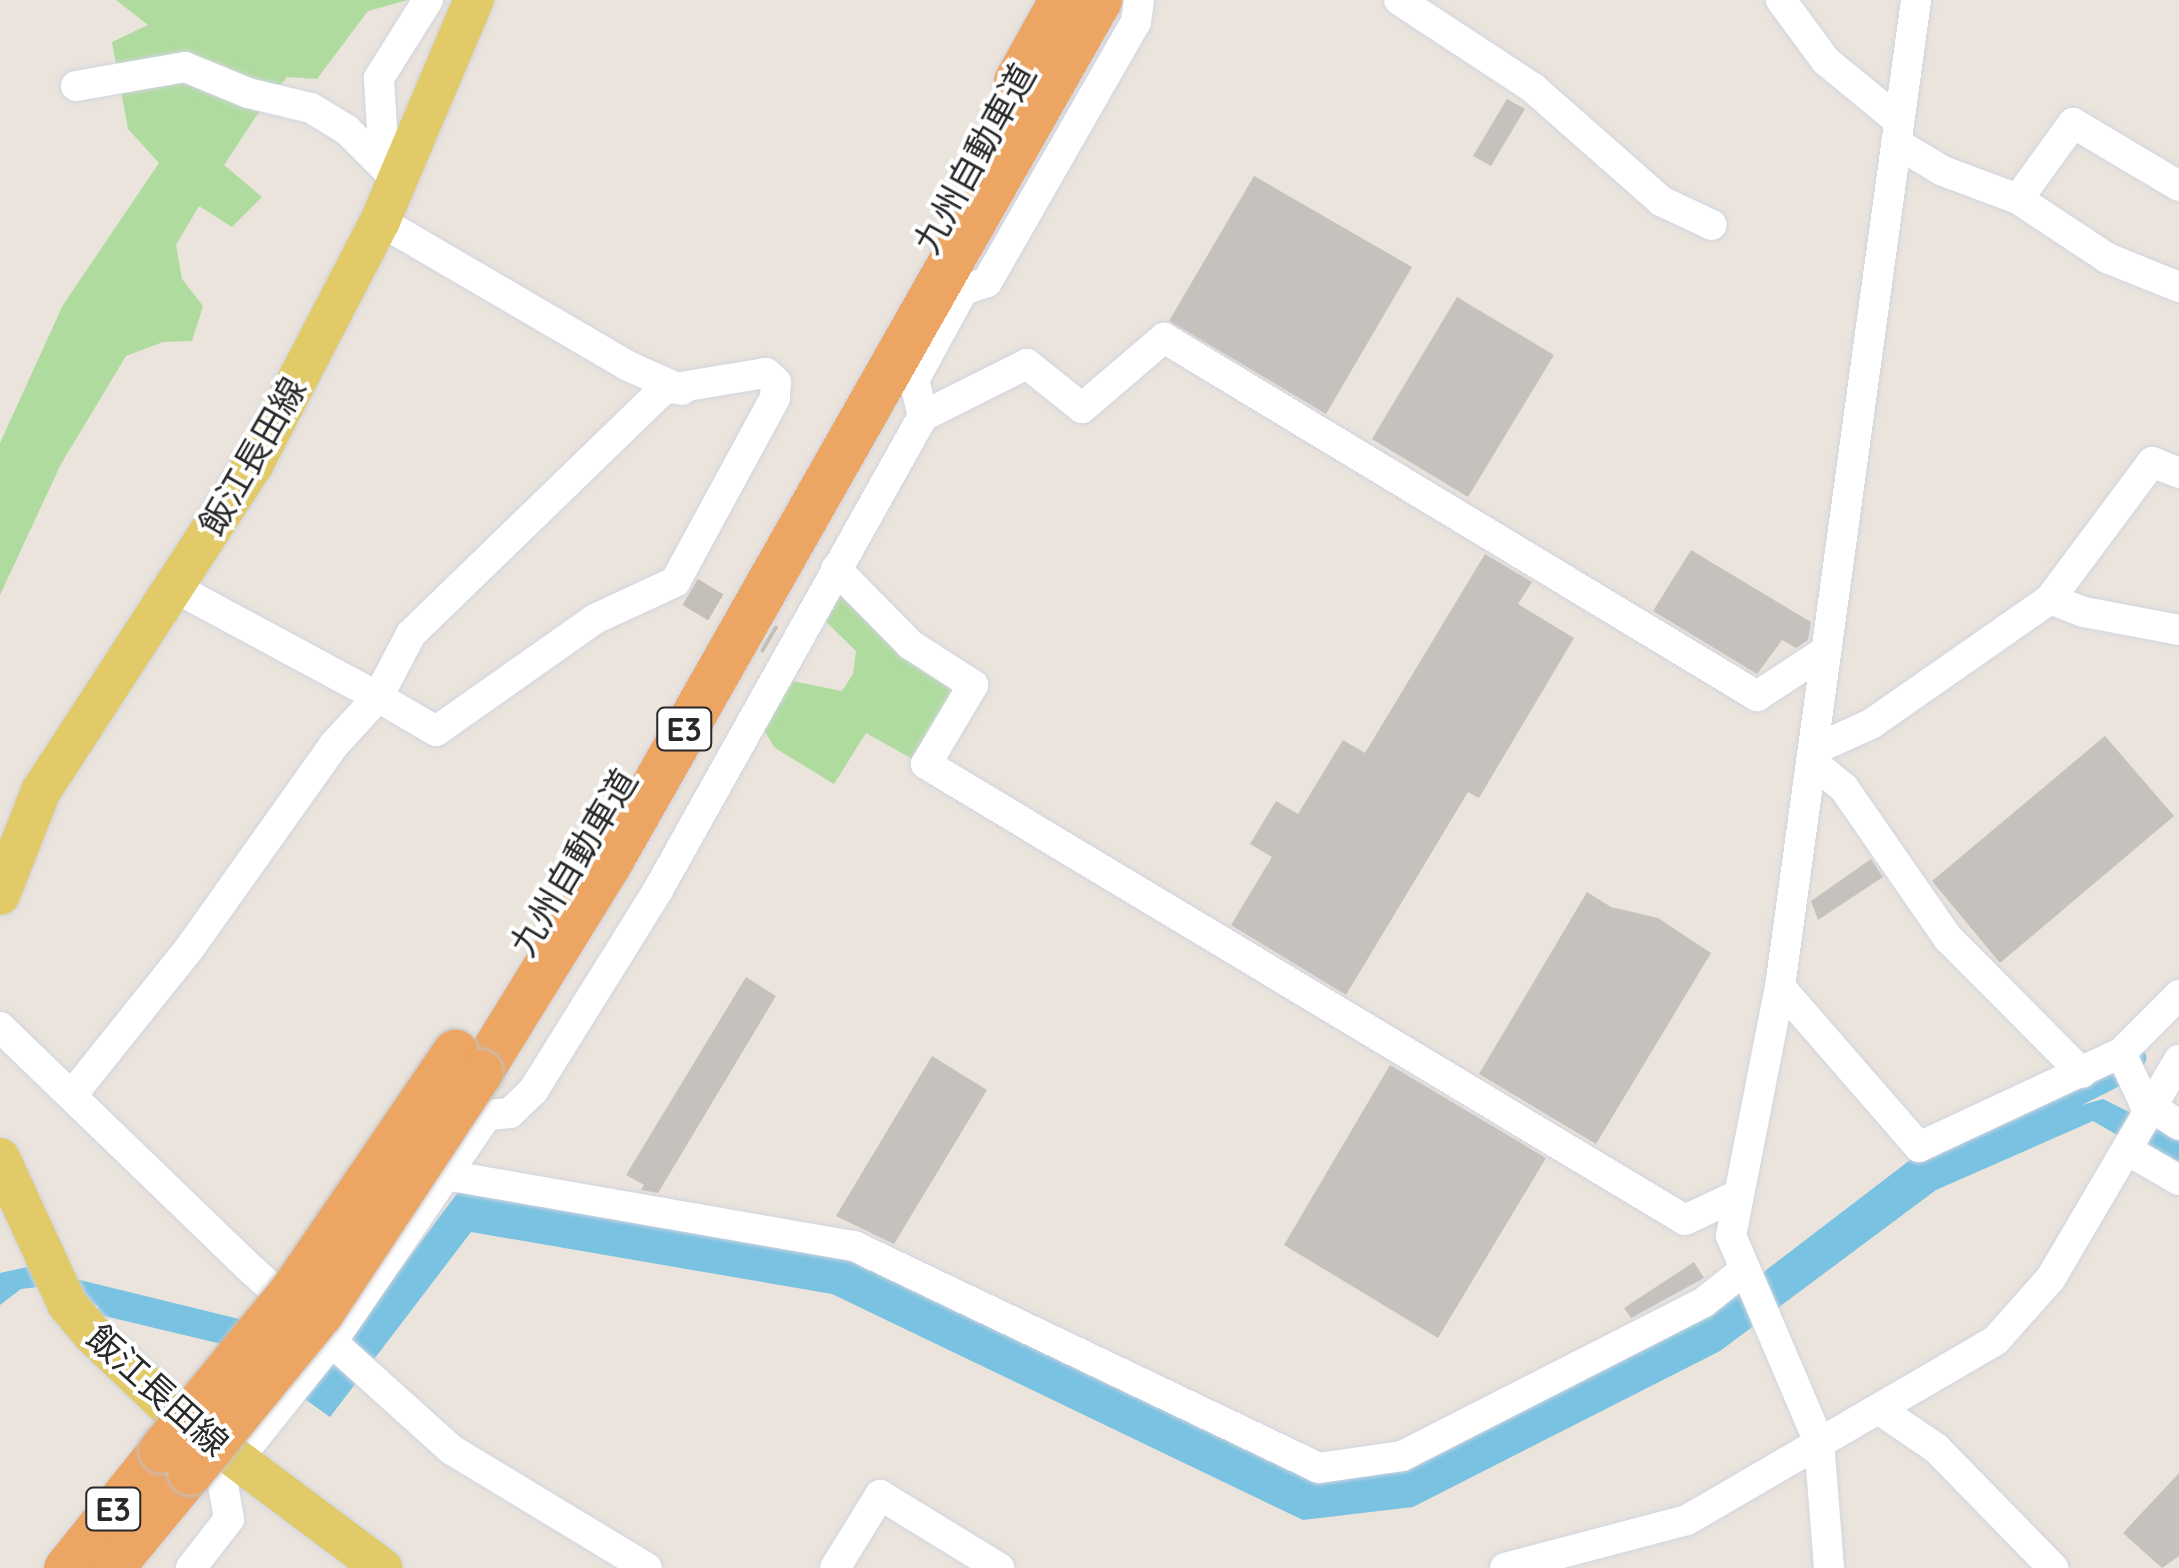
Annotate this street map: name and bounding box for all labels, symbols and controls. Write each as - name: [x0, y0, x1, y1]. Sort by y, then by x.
- street label: 九州自動車道: [905, 56, 1043, 260]
- street label: 飯江長田線: [190, 370, 314, 542]
- road number: E3: [654, 702, 714, 756]
- street label: 九州自動車道: [501, 761, 645, 963]
- street label: 飯江長田線: [79, 1316, 237, 1464]
- road number: E3: [83, 1482, 143, 1536]

